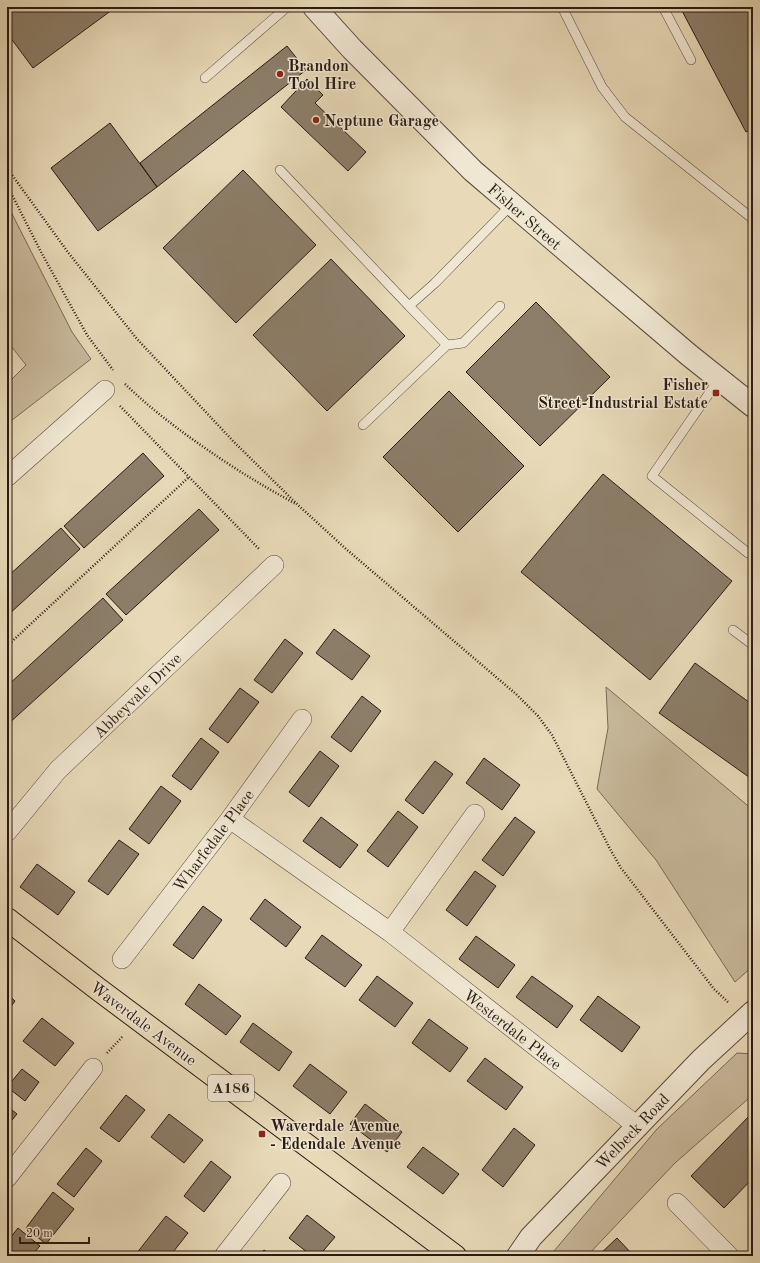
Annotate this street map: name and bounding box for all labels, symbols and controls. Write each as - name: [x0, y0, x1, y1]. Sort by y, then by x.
- place label: Brandon Tool Hire: [288, 59, 356, 93]
- marker: Brandon Tool Hire: [275, 69, 285, 79]
- place label: Neptune Garage: [324, 114, 439, 130]
- marker: Neptune Garage: [311, 115, 321, 125]
- street label: Fisher Street: [484, 181, 564, 254]
- place label: Fisher Street-Industrial Estate: [538, 378, 708, 412]
- marker: Fisher Street-Industrial Estate: [711, 388, 721, 398]
- street label: Abbeyvale Drive: [91, 651, 185, 742]
- street label: Wharfedale Place: [171, 787, 258, 895]
- street label: Waverdale Avenue: [87, 980, 199, 1070]
- street label: Westerdale Place: [460, 988, 564, 1074]
- road number: A186: [208, 1075, 254, 1101]
- street label: Welbeck Road: [594, 1092, 673, 1173]
- place label: Waverdale Avenue - Edendale Avenue: [270, 1119, 401, 1153]
- marker: Waverdale Avenue - Edendale Avenue: [257, 1129, 267, 1139]
- scale bar: [20, 1219, 89, 1245]
- text: 20 m: [26, 1228, 53, 1240]

